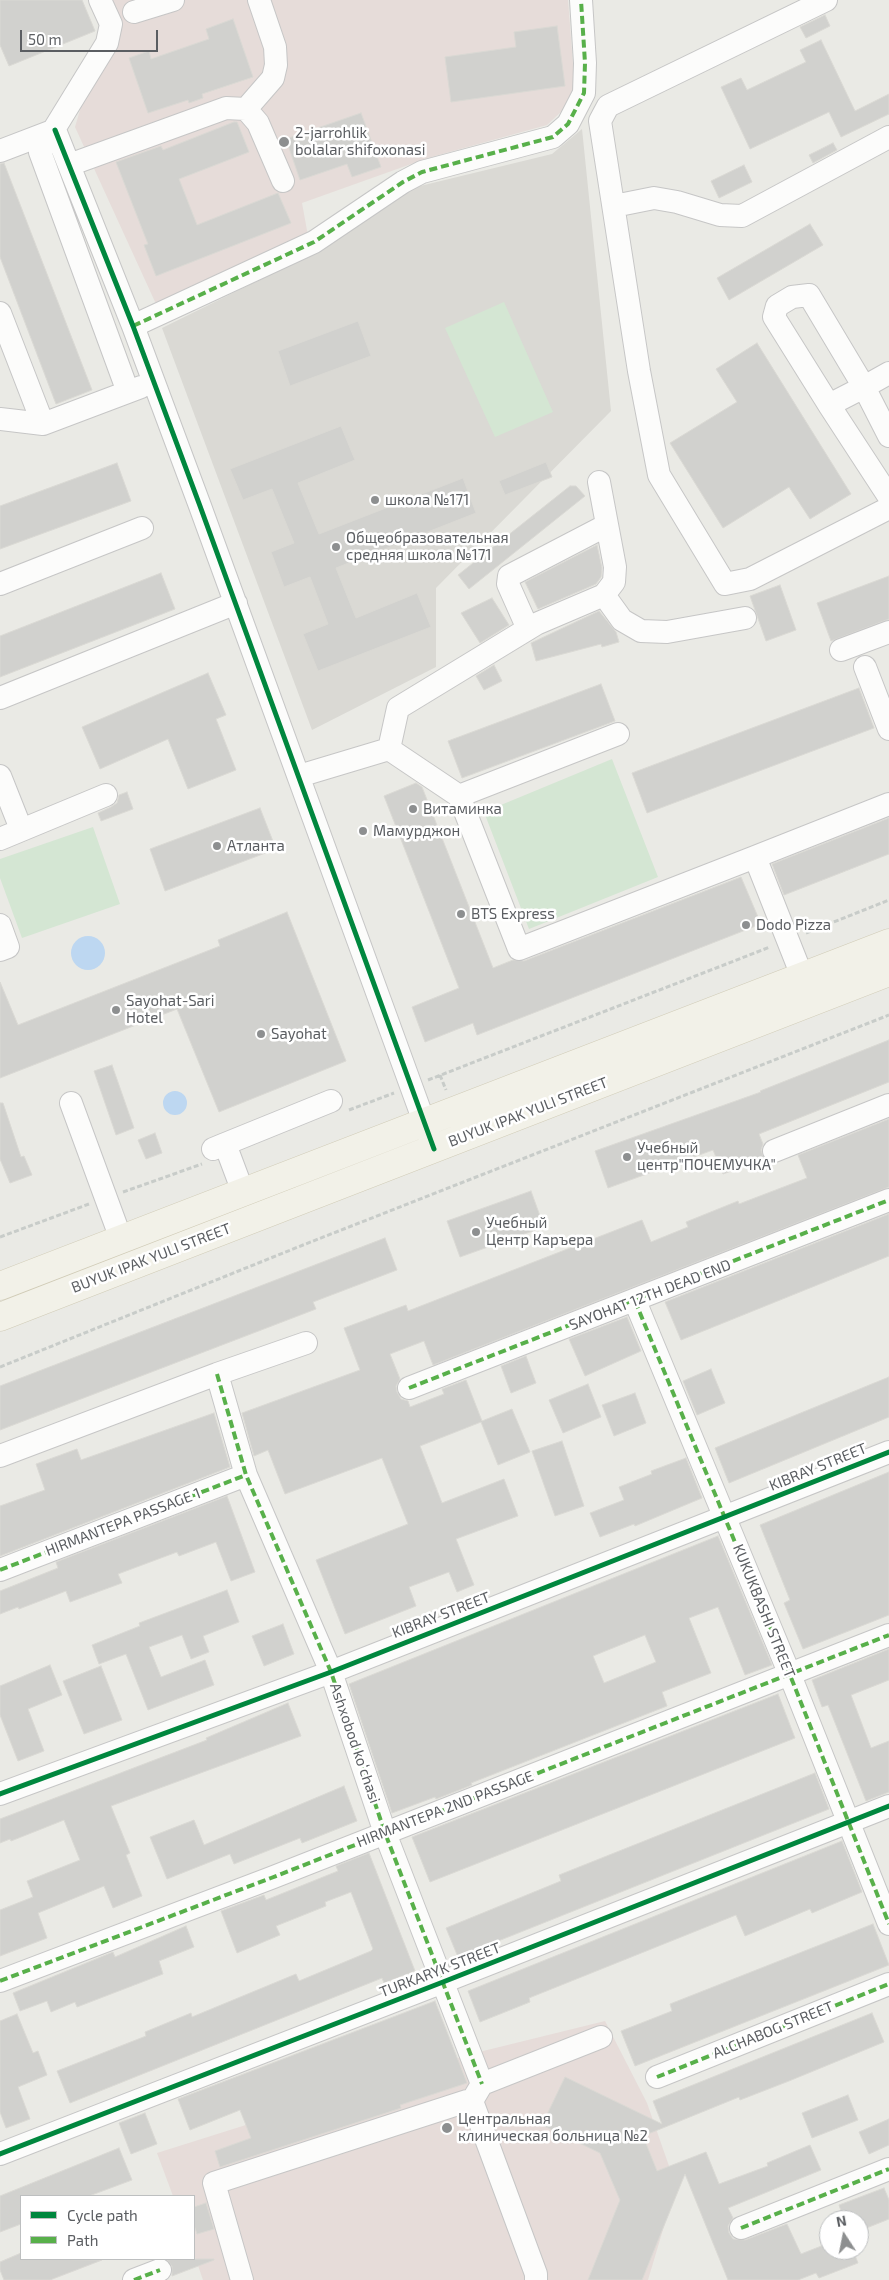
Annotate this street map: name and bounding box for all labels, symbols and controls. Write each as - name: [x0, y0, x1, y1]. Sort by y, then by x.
- scale bar: [22, 20, 160, 52]
- text: 50 m: [28, 30, 62, 48]
- place label: 2-jarrohlik bolalar shifoxonasi: [295, 124, 425, 159]
- marker: 2-jarrohlik bolalar shifoxonasi: [277, 135, 291, 149]
- place label: школа №171: [385, 491, 469, 509]
- marker: школа №171: [369, 494, 381, 506]
- place label: Общеобразовательная средняя школа №171: [346, 529, 509, 564]
- marker: Общеобразовательная средняя школа №171: [330, 541, 342, 553]
- place label: Витаминка: [423, 800, 502, 818]
- marker: Витаминка: [407, 803, 419, 815]
- place label: Мамурджон: [373, 822, 460, 840]
- marker: Мамурджон: [357, 825, 369, 837]
- place label: Атланта: [227, 837, 285, 855]
- marker: Атланта: [211, 840, 223, 852]
- place label: BTS Express: [471, 905, 555, 923]
- marker: BTS Express: [455, 908, 467, 920]
- place label: Dodo Pizza: [756, 916, 831, 934]
- marker: Dodo Pizza: [740, 919, 752, 931]
- place label: Sayohat-Sari Hotel: [126, 992, 215, 1027]
- marker: Sayohat-Sari Hotel: [110, 1004, 122, 1016]
- place label: Sayohat: [271, 1025, 327, 1043]
- marker: Sayohat: [255, 1028, 267, 1040]
- street label: BUYUK IPAK YULI STREET: [446, 1073, 610, 1151]
- place label: Учебный центр"ПОЧЕМУЧКА": [637, 1139, 776, 1174]
- marker: Учебный центр"ПОЧЕМУЧКА": [621, 1151, 633, 1163]
- place label: Учебный Центр Каръера: [486, 1214, 593, 1249]
- street label: BUYUK IPAK YULI STREET: [69, 1219, 233, 1297]
- marker: Учебный Центр Каръера: [470, 1226, 482, 1238]
- street label: SAYOHAT 12TH DEAD END: [566, 1256, 734, 1334]
- street label: KIBRAY STREET: [767, 1439, 869, 1495]
- street label: HIRMANTEPA PASSAGE 1: [43, 1484, 203, 1560]
- street label: KUKUKBASHI STREET: [729, 1541, 799, 1681]
- street label: KIBRAY STREET: [389, 1588, 493, 1642]
- street label: Ashxobod koʻchasi: [326, 1681, 384, 1805]
- street label: HIRMANTEPA 2ND PASSAGE: [354, 1767, 536, 1851]
- street label: TURKARYK STREET: [377, 1939, 503, 2001]
- street label: ALCHABOG STREET: [710, 1998, 836, 2062]
- place label: Центральная клиническая больница №2: [458, 2110, 648, 2145]
- marker: Центральная клиническая больница №2: [440, 2121, 454, 2135]
- legend: [20, 2195, 195, 2260]
- text: Cycle path: [67, 2206, 138, 2224]
- north arrow: [819, 2210, 869, 2260]
- text: N: [835, 2211, 848, 2230]
- text: Path: [67, 2231, 98, 2249]

